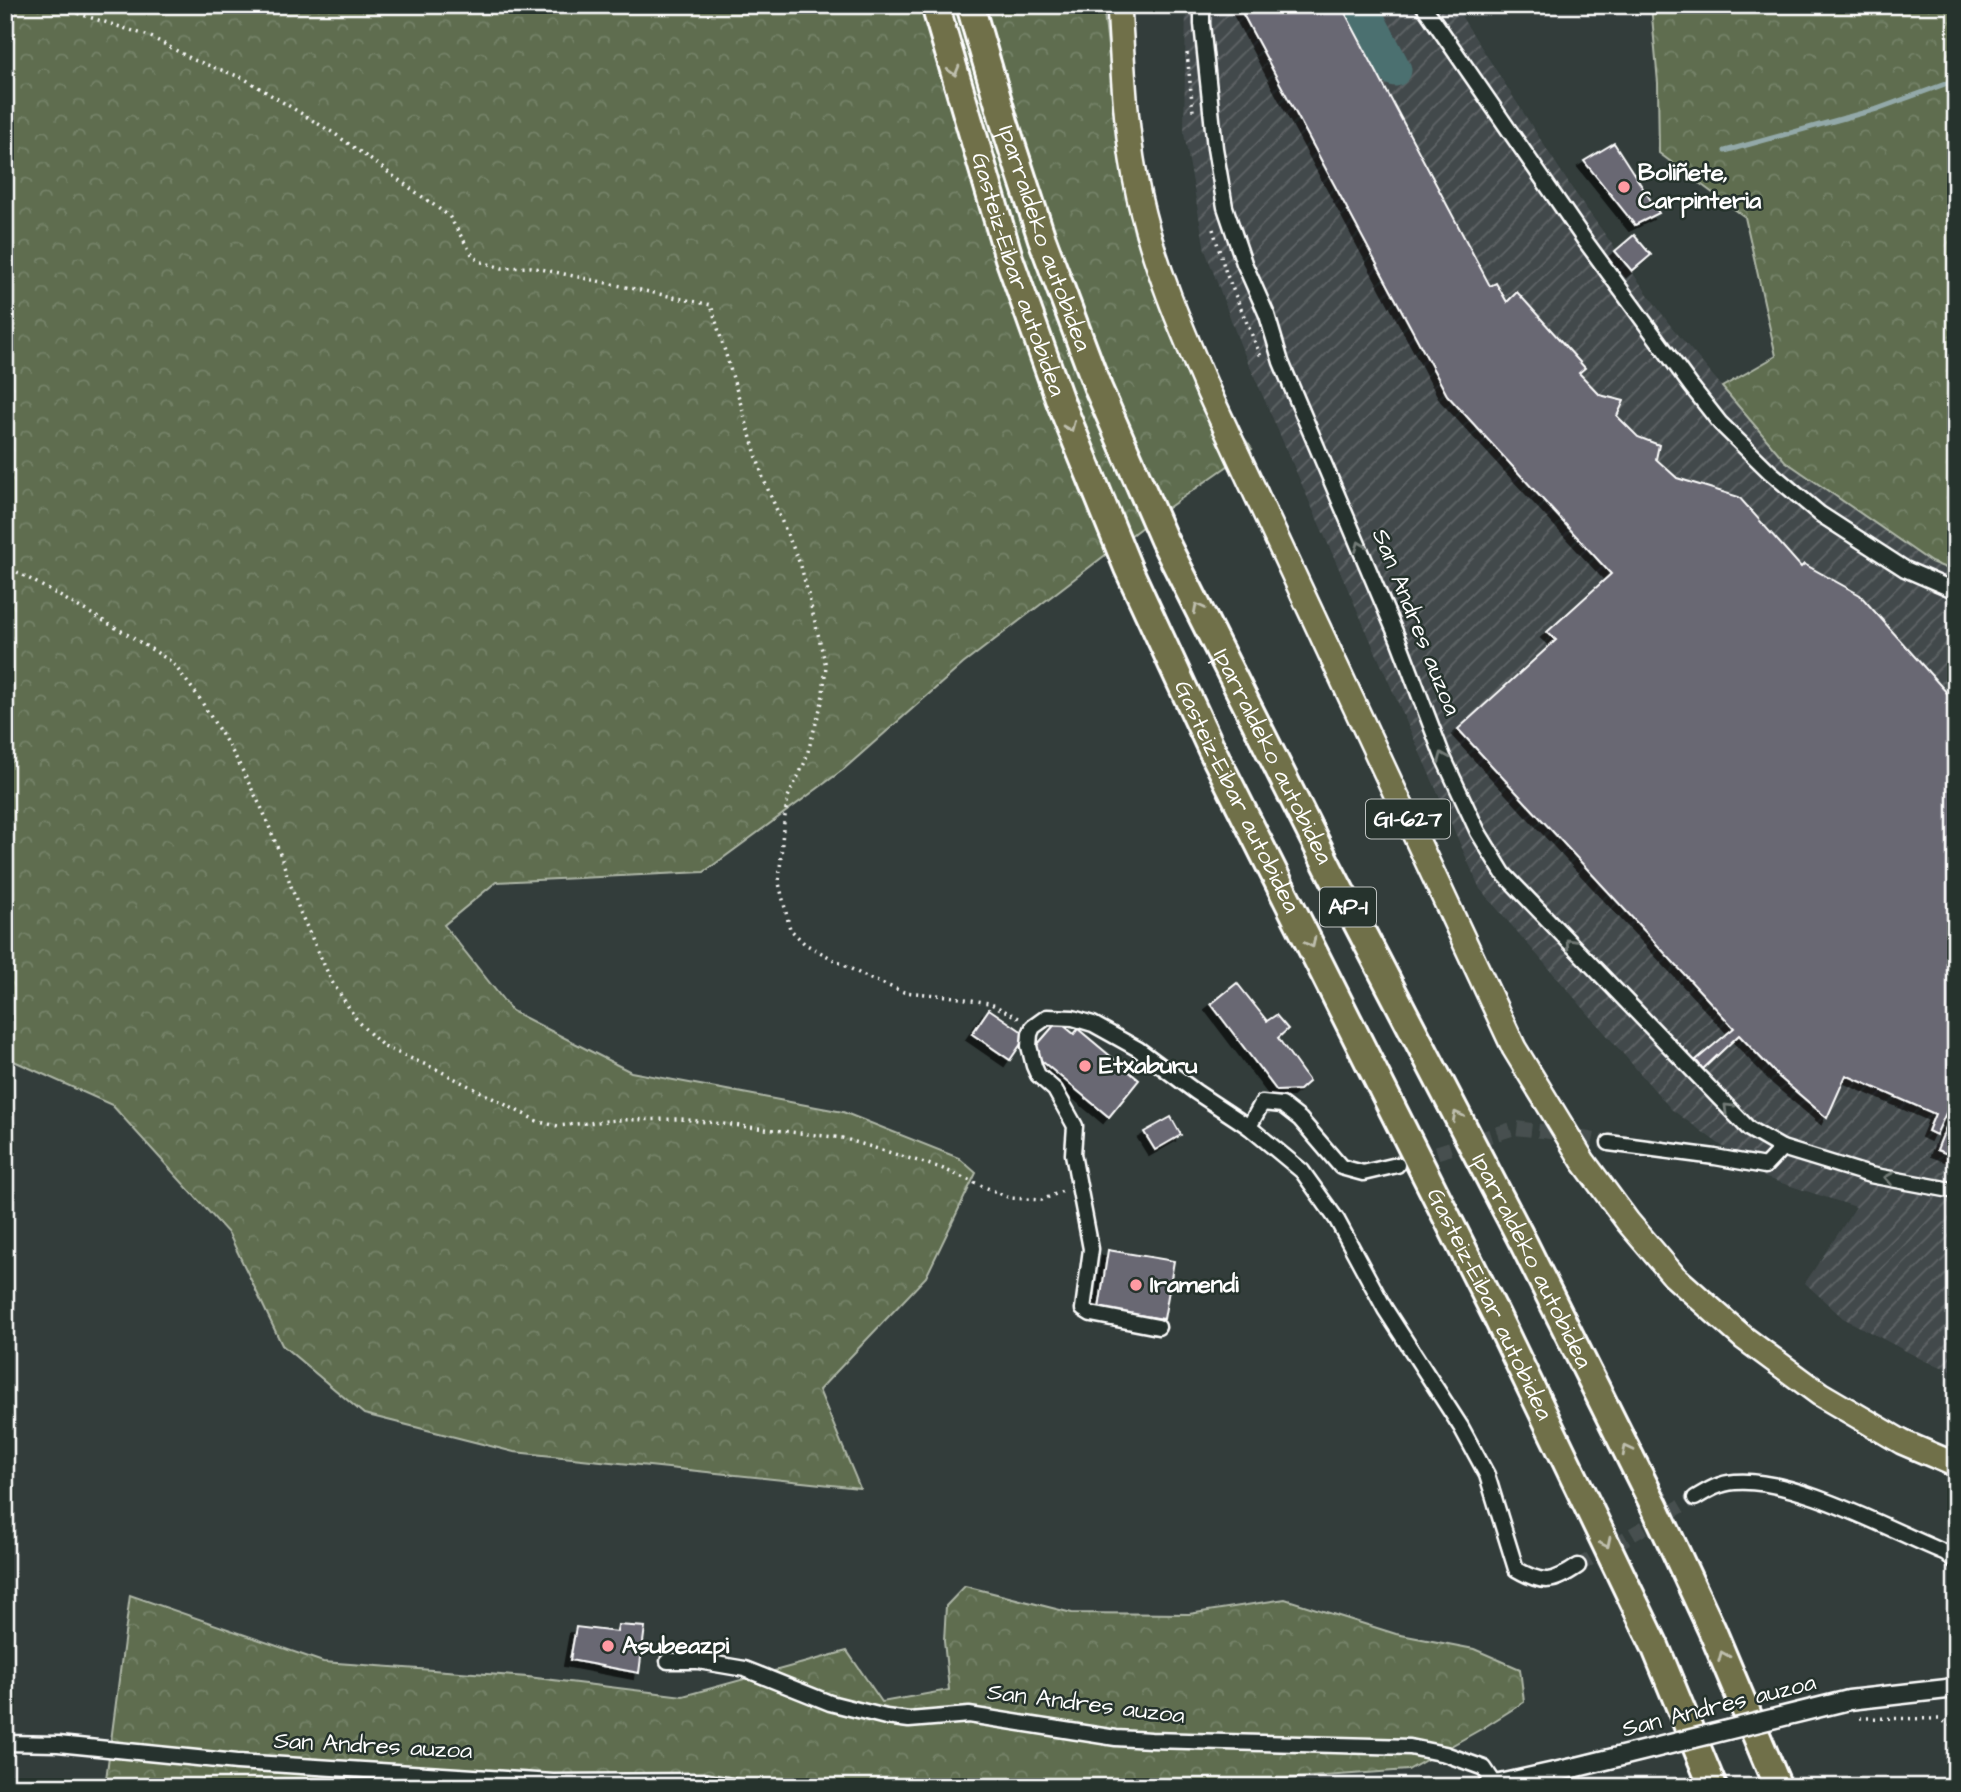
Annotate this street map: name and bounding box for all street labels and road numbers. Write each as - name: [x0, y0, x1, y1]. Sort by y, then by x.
- street label: Iparraldeko autobidea: [989, 121, 1100, 356]
- street label: Gasteiz-Eibar autobidea: [962, 148, 1074, 401]
- street label: San Andres auzoa: [1363, 523, 1469, 721]
- street label: Iparraldeko autobidea: [1204, 643, 1341, 870]
- street label: Gasteiz-Eibar autobidea: [1165, 675, 1308, 919]
- road number: GI-627: [1366, 800, 1450, 838]
- road number: AP-1: [1320, 888, 1376, 926]
- street label: Iparraldeko autobidea: [1463, 1147, 1600, 1374]
- street label: Gasteiz-Eibar autobidea: [1418, 1182, 1561, 1426]
- street label: San Andres auzoa: [1618, 1665, 1820, 1747]
- street label: San Andres auzoa: [985, 1675, 1187, 1733]
- street label: San Andres auzoa: [273, 1724, 473, 1768]

